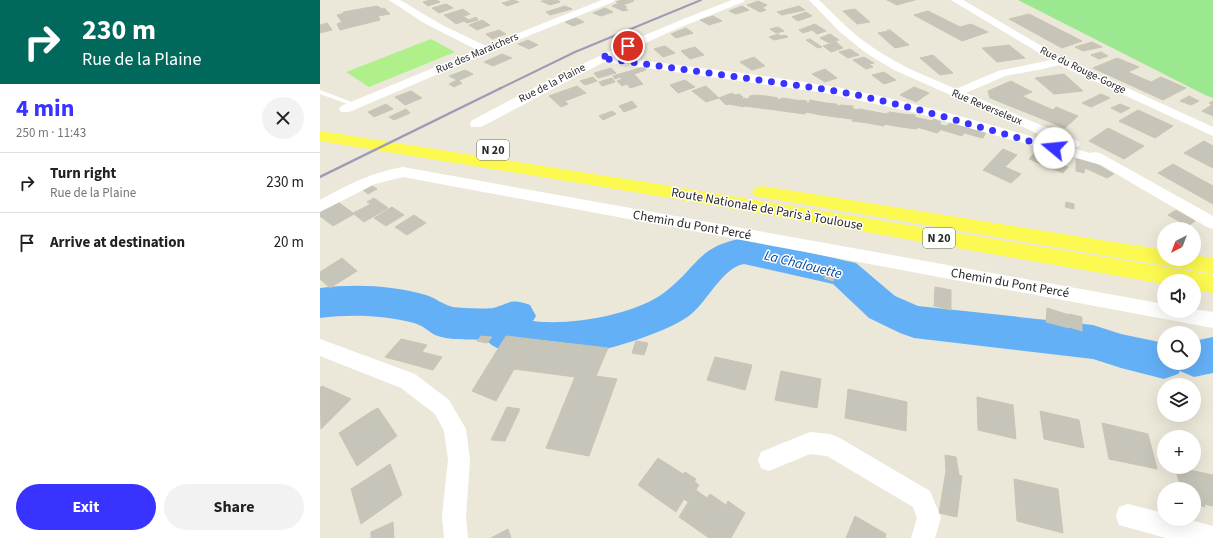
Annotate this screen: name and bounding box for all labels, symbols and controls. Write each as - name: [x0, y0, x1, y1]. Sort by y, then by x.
- text: 230 m: [82, 10, 156, 50]
- icon: right: [16, 16, 68, 68]
- street label: Rue des Maraichers: [433, 29, 521, 77]
- pin: [611, 29, 645, 63]
- icon: arrive: [617, 35, 639, 57]
- street label: Rue du Rouge-Gorge: [1037, 43, 1129, 98]
- text: Rue de la Plaine: [82, 47, 201, 72]
- street label: Rue de la Plaine: [516, 60, 588, 106]
- street label: Rue Reverseleux: [950, 85, 1025, 129]
- text: 4 min: [16, 91, 74, 126]
- button: close: [262, 97, 304, 139]
- text: 250 m · 11:43: [16, 124, 86, 142]
- position arrow: [1033, 127, 1075, 169]
- road number: N 20: [477, 140, 509, 160]
- text: Turn right: [50, 163, 116, 184]
- icon: right: [16, 172, 38, 194]
- text: 230 m: [266, 172, 304, 193]
- street label: Route Nationale de Paris à Toulouse: [670, 183, 864, 235]
- text: Rue de la Plaine: [50, 184, 136, 202]
- street label: Chemin du Pont Percé: [631, 206, 753, 244]
- north arrow: [1157, 222, 1201, 266]
- map controls: [1157, 222, 1201, 526]
- road number: N 20: [923, 228, 955, 248]
- icon: arrive: [16, 232, 38, 254]
- text: Arrive at destination: [50, 232, 185, 253]
- text: 20 m: [274, 232, 304, 253]
- water label: La Chalouette: [762, 246, 844, 284]
- street label: Chemin du Pont Percé: [949, 264, 1071, 302]
- button: sound: [1157, 274, 1201, 318]
- button: search: [1157, 326, 1201, 370]
- button: layers: [1157, 378, 1201, 422]
- button: +: [1157, 430, 1201, 474]
- button: −: [1157, 482, 1201, 526]
- button: Exit: [16, 484, 156, 530]
- button: Share: [164, 484, 304, 530]

